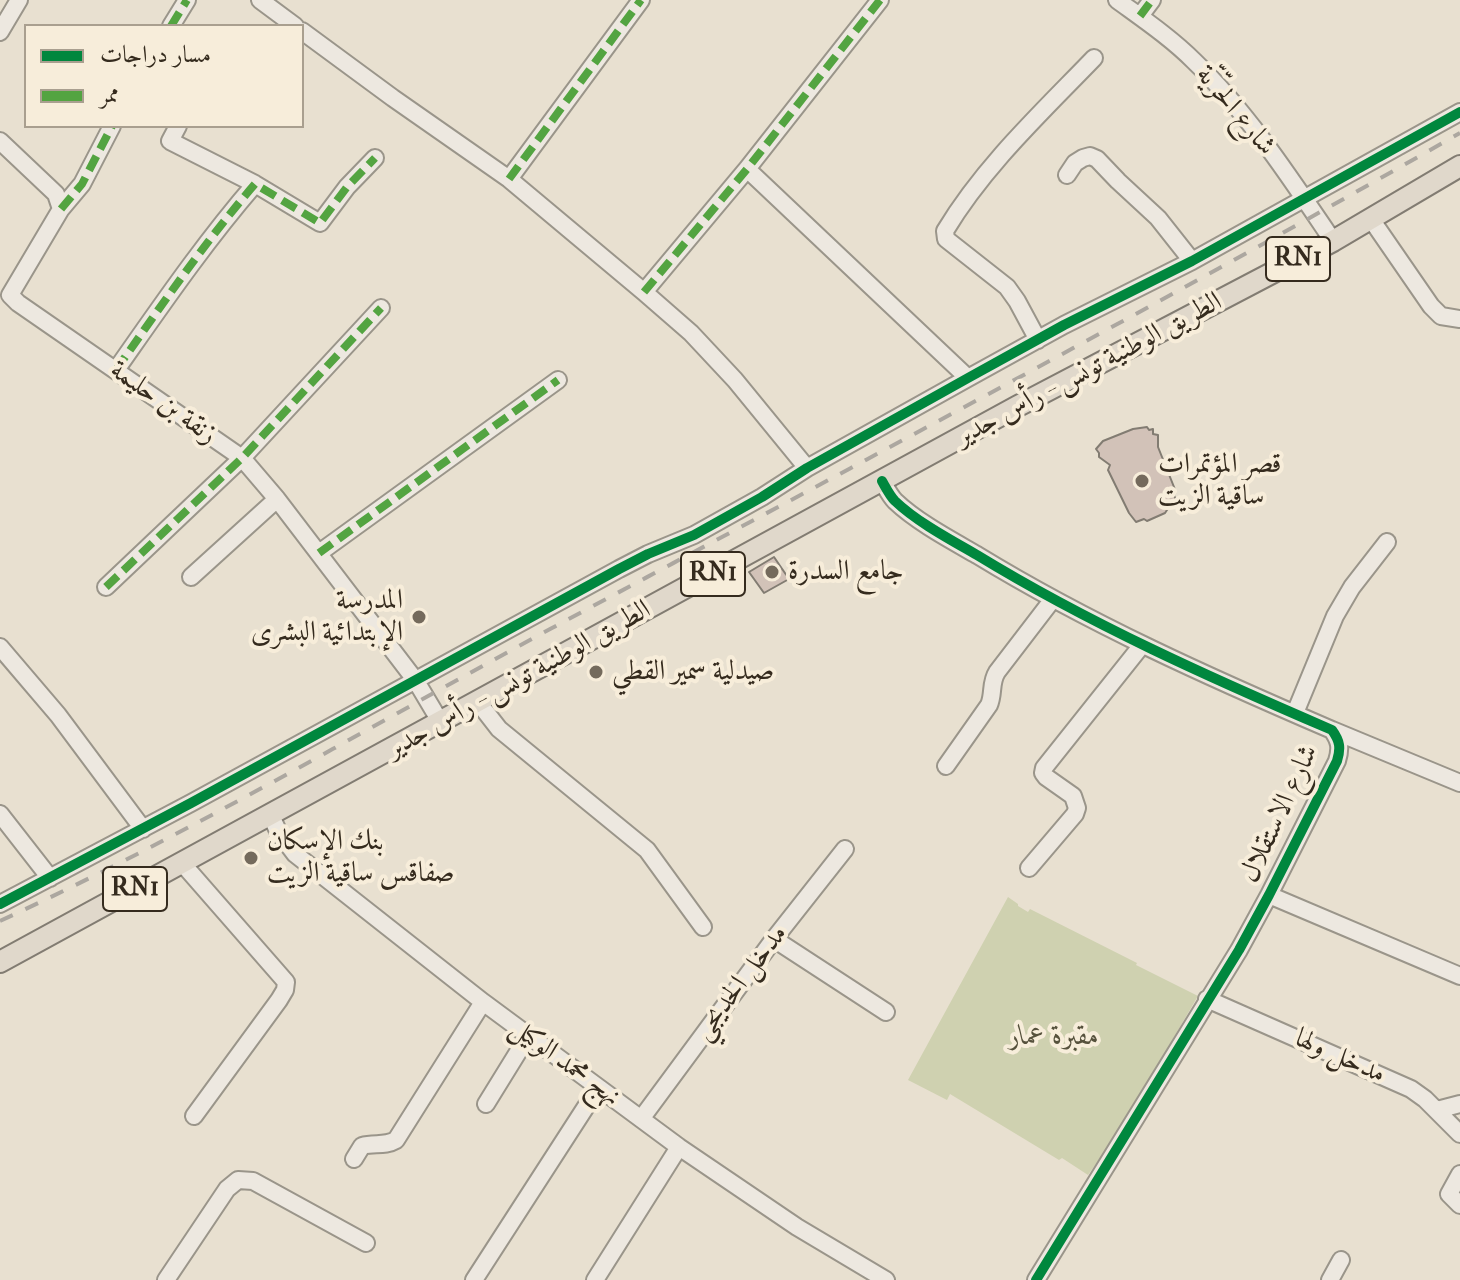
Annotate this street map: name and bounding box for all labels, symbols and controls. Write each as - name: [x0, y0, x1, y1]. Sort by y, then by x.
- legend: [24, 24, 304, 128]
- text: مسار دراجات: [100, 40, 211, 68]
- street label: شارع الحرّيّة: [1188, 59, 1282, 163]
- text: ممر: [100, 80, 119, 108]
- road number: RN1: [1266, 237, 1330, 281]
- street label: الطريق الوطنية تونس - رأس جدير: [950, 286, 1228, 454]
- street label: زنقة بن حليمة: [103, 354, 223, 452]
- place label: قصر المؤتمرات ساقية الزيت: [1158, 448, 1282, 514]
- marker: قصر المؤتمرات ساقية الزيت: [1133, 472, 1151, 490]
- road number: RN1: [681, 552, 745, 596]
- place label: جامع السدرة: [788, 555, 904, 589]
- marker: جامع السدرة: [763, 563, 781, 581]
- place label: المدرسة الإبتدائية البشرى: [251, 584, 403, 650]
- street label: الطريق الوطنية تونس - رأس جدير: [381, 593, 657, 767]
- marker: المدرسة الإبتدائية البشرى: [410, 608, 428, 626]
- place label: صيدلية سمير القطي: [612, 655, 774, 689]
- marker: صيدلية سمير القطي: [587, 663, 605, 681]
- street label: شارع الاستقلال: [1233, 740, 1327, 888]
- place label: بنك الإسكان صفاقس ساقية الزيت: [267, 825, 455, 891]
- marker: بنك الإسكان صفاقس ساقية الزيت: [242, 849, 260, 867]
- road number: RN1: [103, 867, 167, 911]
- street label: مدخل الحديجي: [687, 918, 795, 1048]
- street label: نهج محمد الوكيل: [503, 1012, 627, 1114]
- park label: مقبرة عمار: [1009, 1020, 1099, 1054]
- street label: مدخل ولها: [1289, 1022, 1391, 1092]

